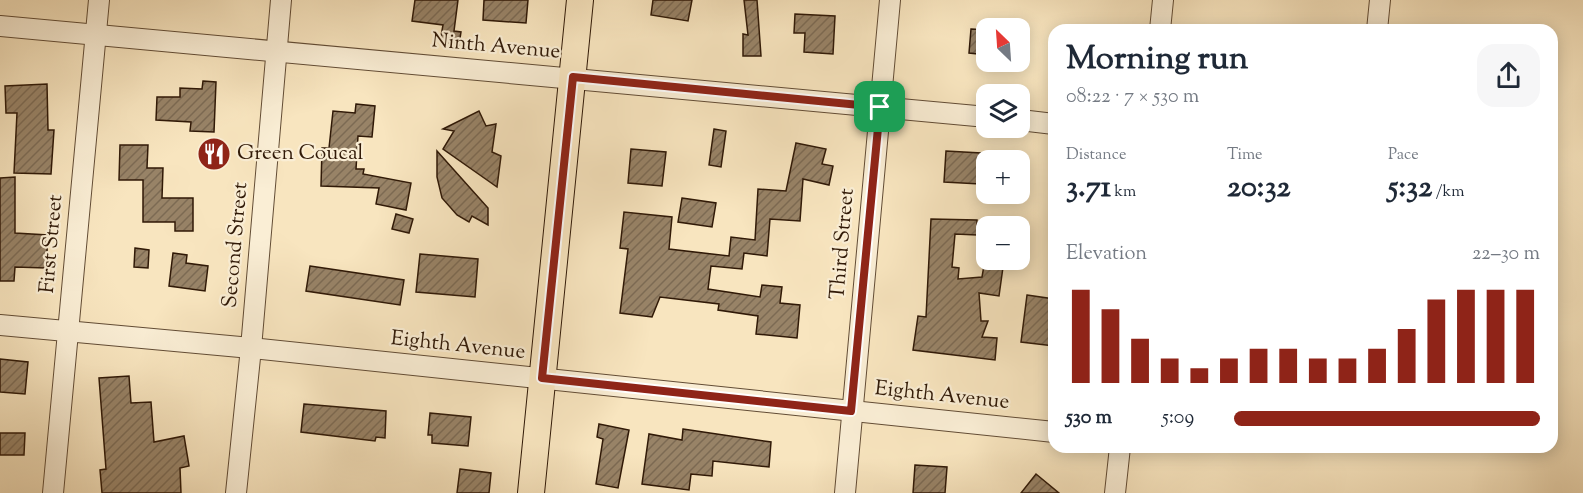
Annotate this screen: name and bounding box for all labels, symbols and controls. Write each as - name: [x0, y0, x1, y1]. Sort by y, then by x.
- north arrow: [976, 18, 1030, 72]
- map controls: [976, 18, 1030, 270]
- street label: Ninth Avenue: [430, 26, 562, 68]
- text: Morning run: [1066, 36, 1248, 84]
- button: share: [1477, 44, 1540, 107]
- pin: [854, 81, 905, 132]
- text: 08:22 · 7 × 530 m: [1066, 83, 1199, 112]
- button: layers: [976, 84, 1030, 138]
- icon: arrive: [863, 90, 896, 123]
- restaurant icon: Green Coucal: [196, 136, 232, 172]
- place label: Green Coucal: [237, 139, 364, 169]
- text: Distance: [1066, 144, 1126, 167]
- text: Time: [1227, 144, 1263, 167]
- text: Pace: [1388, 144, 1419, 167]
- button: +: [976, 150, 1030, 204]
- text: 3.71: [1066, 167, 1111, 210]
- text: 20:32: [1227, 167, 1291, 210]
- text: 5:32: [1388, 167, 1432, 210]
- street label: Second Street: [216, 181, 256, 309]
- text: km: [1111, 181, 1136, 204]
- text: /km: [1432, 181, 1465, 204]
- street label: Third Street: [823, 187, 863, 301]
- street label: First Street: [33, 193, 71, 295]
- button: −: [976, 216, 1030, 270]
- text: Elevation: [1066, 240, 1147, 269]
- text: 22–30 m: [1472, 240, 1540, 269]
- street label: Eighth Avenue: [389, 324, 527, 368]
- street label: Eighth Avenue: [873, 374, 1011, 418]
- text: 530 m: [1066, 404, 1112, 433]
- text: 5:09: [1162, 404, 1194, 433]

